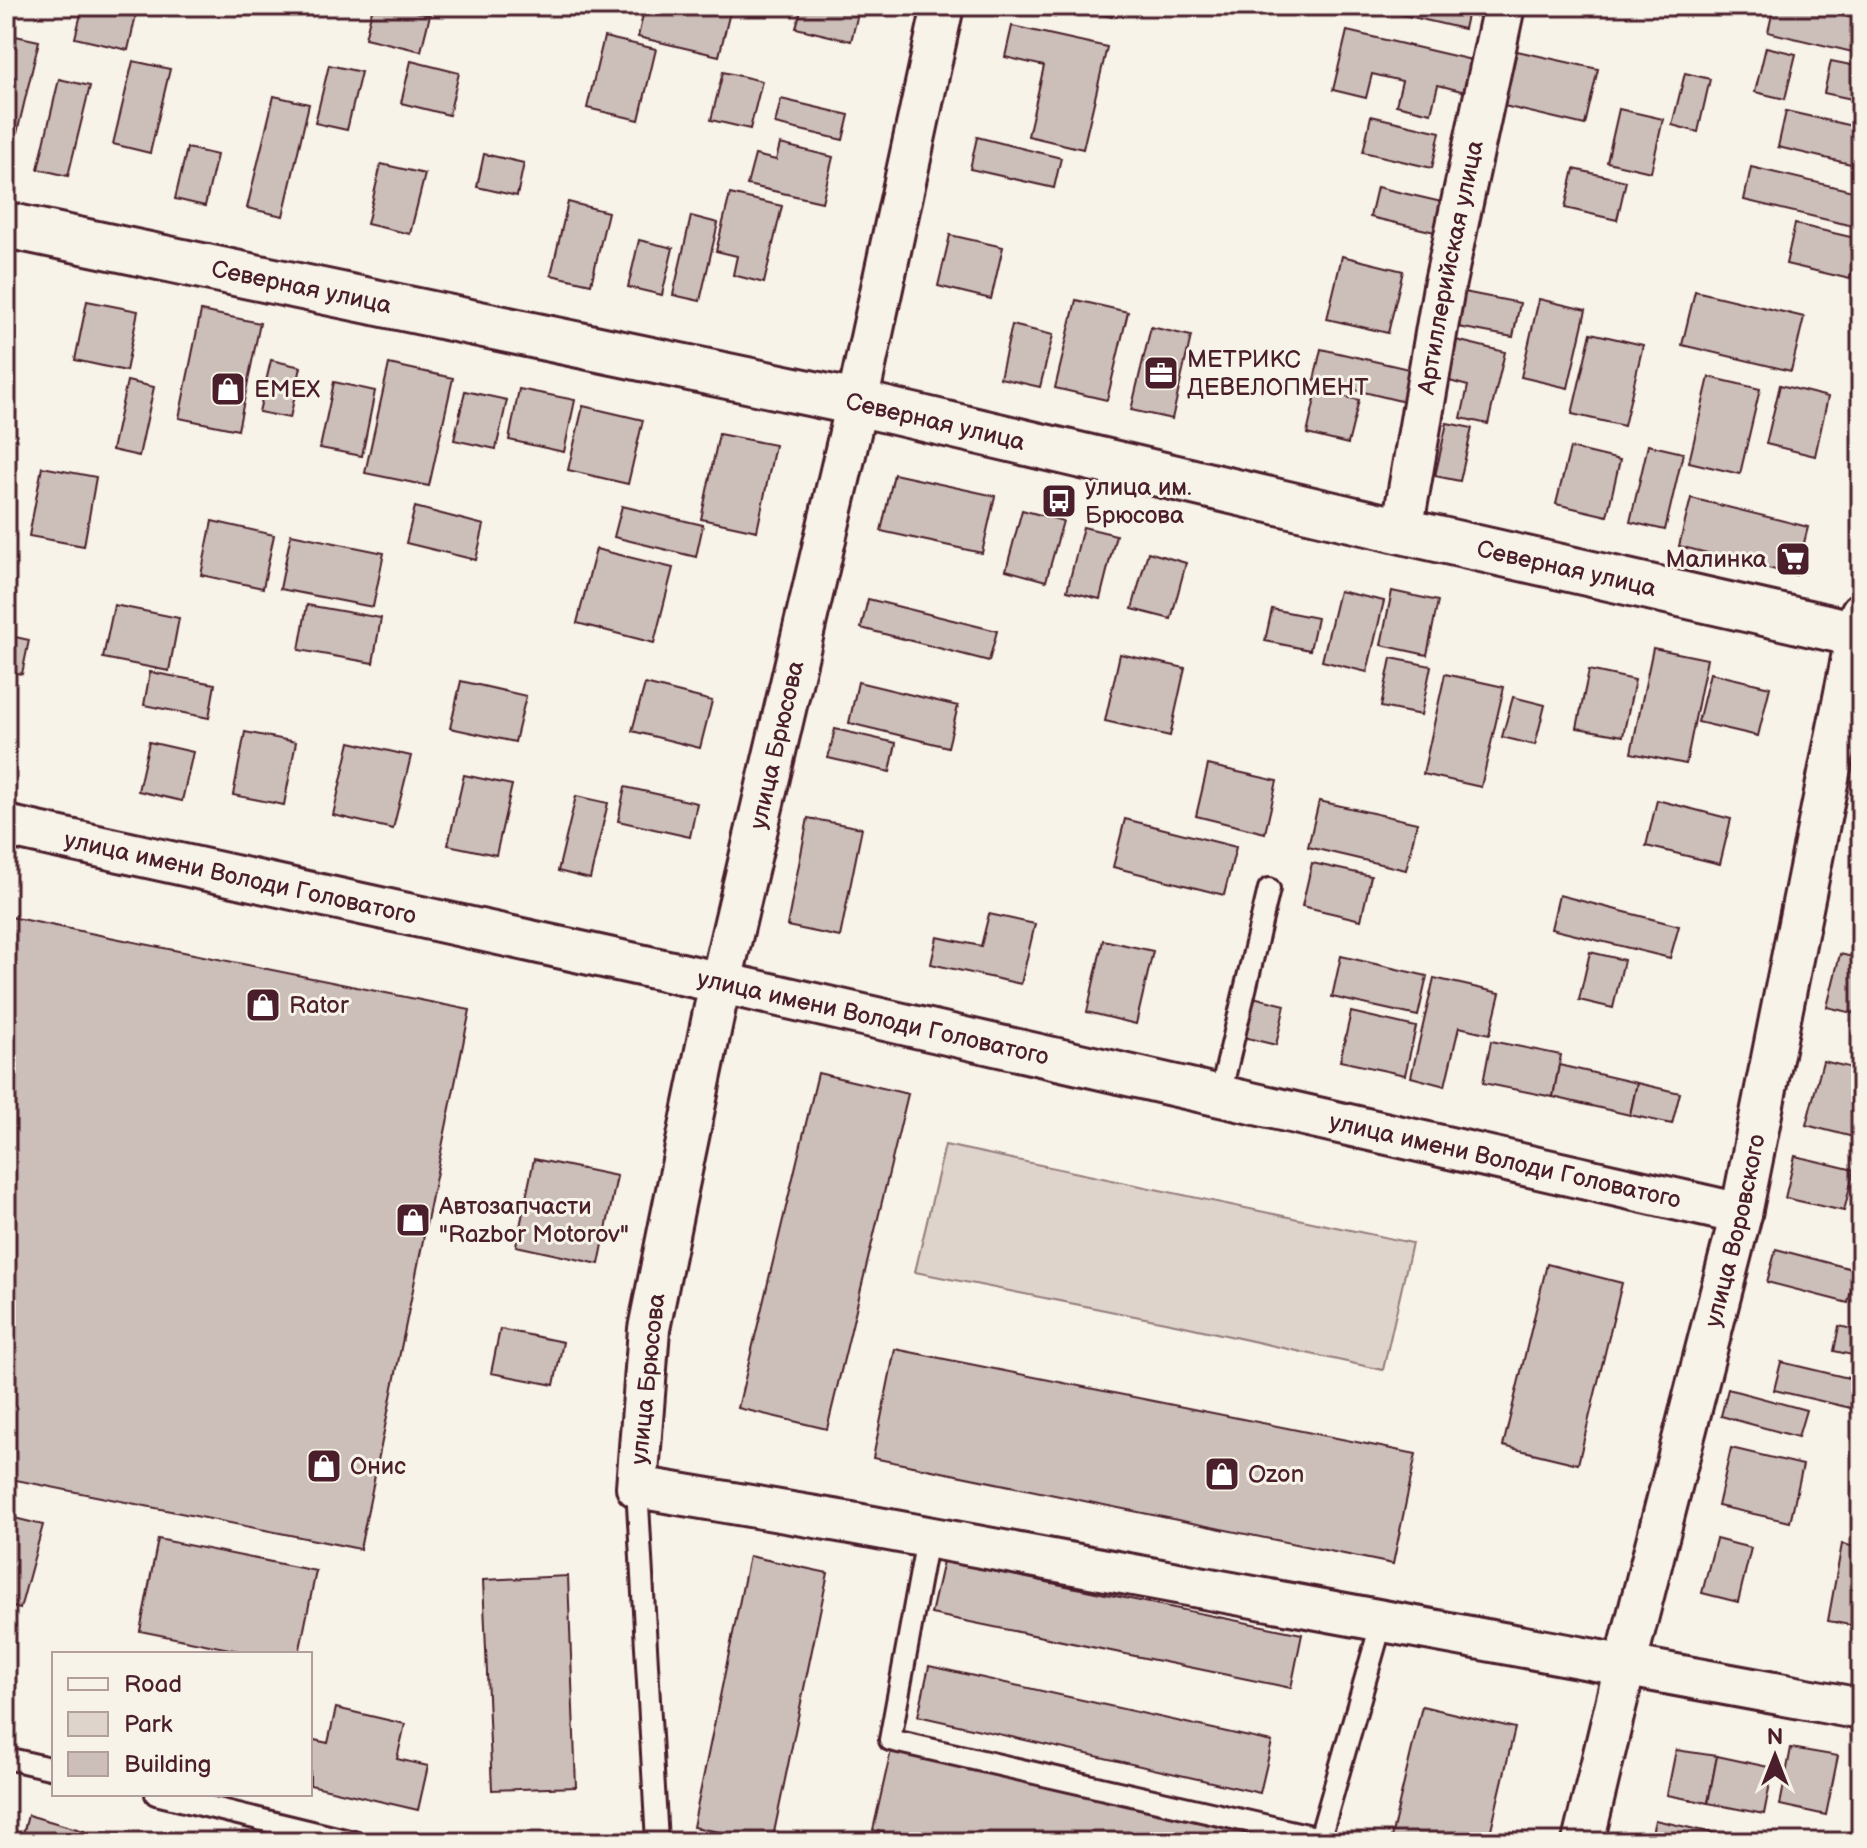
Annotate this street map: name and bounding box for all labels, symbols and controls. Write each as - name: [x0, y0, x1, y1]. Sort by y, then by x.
- street label: Артиллерийская улица: [1411, 138, 1489, 398]
- street label: Северная улица: [209, 254, 394, 320]
- place label: МЕТРИКС ДЕВЕЛОПМЕНТ: [1187, 345, 1368, 402]
- office icon: МЕТРИКС ДЕВЕЛОПМЕНТ: [1142, 354, 1180, 392]
- shop icon: EMEX: [209, 370, 247, 408]
- place label: EMEX: [254, 375, 320, 404]
- street label: Северная улица: [843, 387, 1028, 456]
- place label: улица им. Брюсова: [1085, 473, 1192, 530]
- bus stop icon: улица им. Брюсова: [1040, 482, 1078, 520]
- street label: Северная улица: [1474, 534, 1659, 603]
- supermarket icon: Малинка: [1774, 540, 1812, 578]
- place label: Малинка: [1666, 545, 1767, 574]
- street label: улица Брюсова: [744, 658, 810, 832]
- street label: улица имени Володи Головатого: [62, 825, 419, 930]
- street label: улица имени Володи Головатого: [695, 964, 1052, 1071]
- shop icon: Rator: [244, 986, 282, 1024]
- place label: Rator: [289, 991, 349, 1020]
- street label: улица имени Володи Головатого: [1327, 1107, 1684, 1214]
- street label: улица Воровского: [1698, 1132, 1771, 1330]
- place label: Автозапчасти "Razbor Motorov": [438, 1192, 629, 1249]
- shop icon: Автозапчасти "Razbor Motorov": [394, 1201, 432, 1239]
- street label: улица Брюсова: [625, 1292, 671, 1466]
- shop icon: Онис: [305, 1447, 343, 1485]
- place label: Онис: [350, 1452, 406, 1481]
- shop icon: Ozon: [1203, 1455, 1241, 1493]
- place label: Ozon: [1248, 1460, 1304, 1489]
- legend: [52, 1652, 312, 1796]
- text: Road: [124, 1670, 182, 1699]
- text: Park: [124, 1710, 172, 1739]
- north arrow: [1735, 1716, 1815, 1796]
- text: N: [1767, 1724, 1783, 1751]
- text: Building: [124, 1750, 211, 1779]

